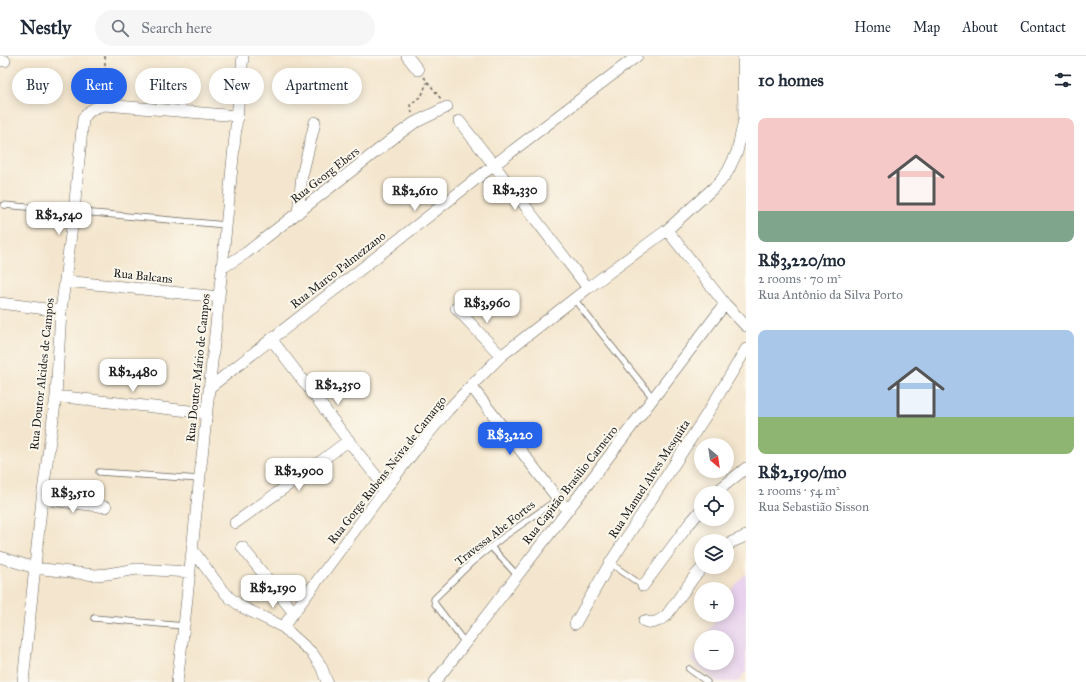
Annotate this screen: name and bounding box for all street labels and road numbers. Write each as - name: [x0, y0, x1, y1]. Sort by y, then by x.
- street label: Rua Georg Ebers: [288, 144, 363, 207]
- street label: Rua Marco Palmezzano: [288, 229, 388, 311]
- street label: Rua Balcans: [113, 266, 173, 286]
- street label: Rua Doutor Mário de Campos: [183, 293, 213, 443]
- street label: Rua Doutor Alcides de Campos: [27, 297, 57, 451]
- street label: Rua Gorge Rubens Neiva de Camargo: [325, 393, 450, 547]
- street label: Rua Manuel Alves Mesquita: [605, 416, 694, 541]
- street label: Rua Capitão Brasilio Carneiro: [519, 423, 621, 547]
- street label: Travessa Abe Fortes: [452, 497, 538, 569]

